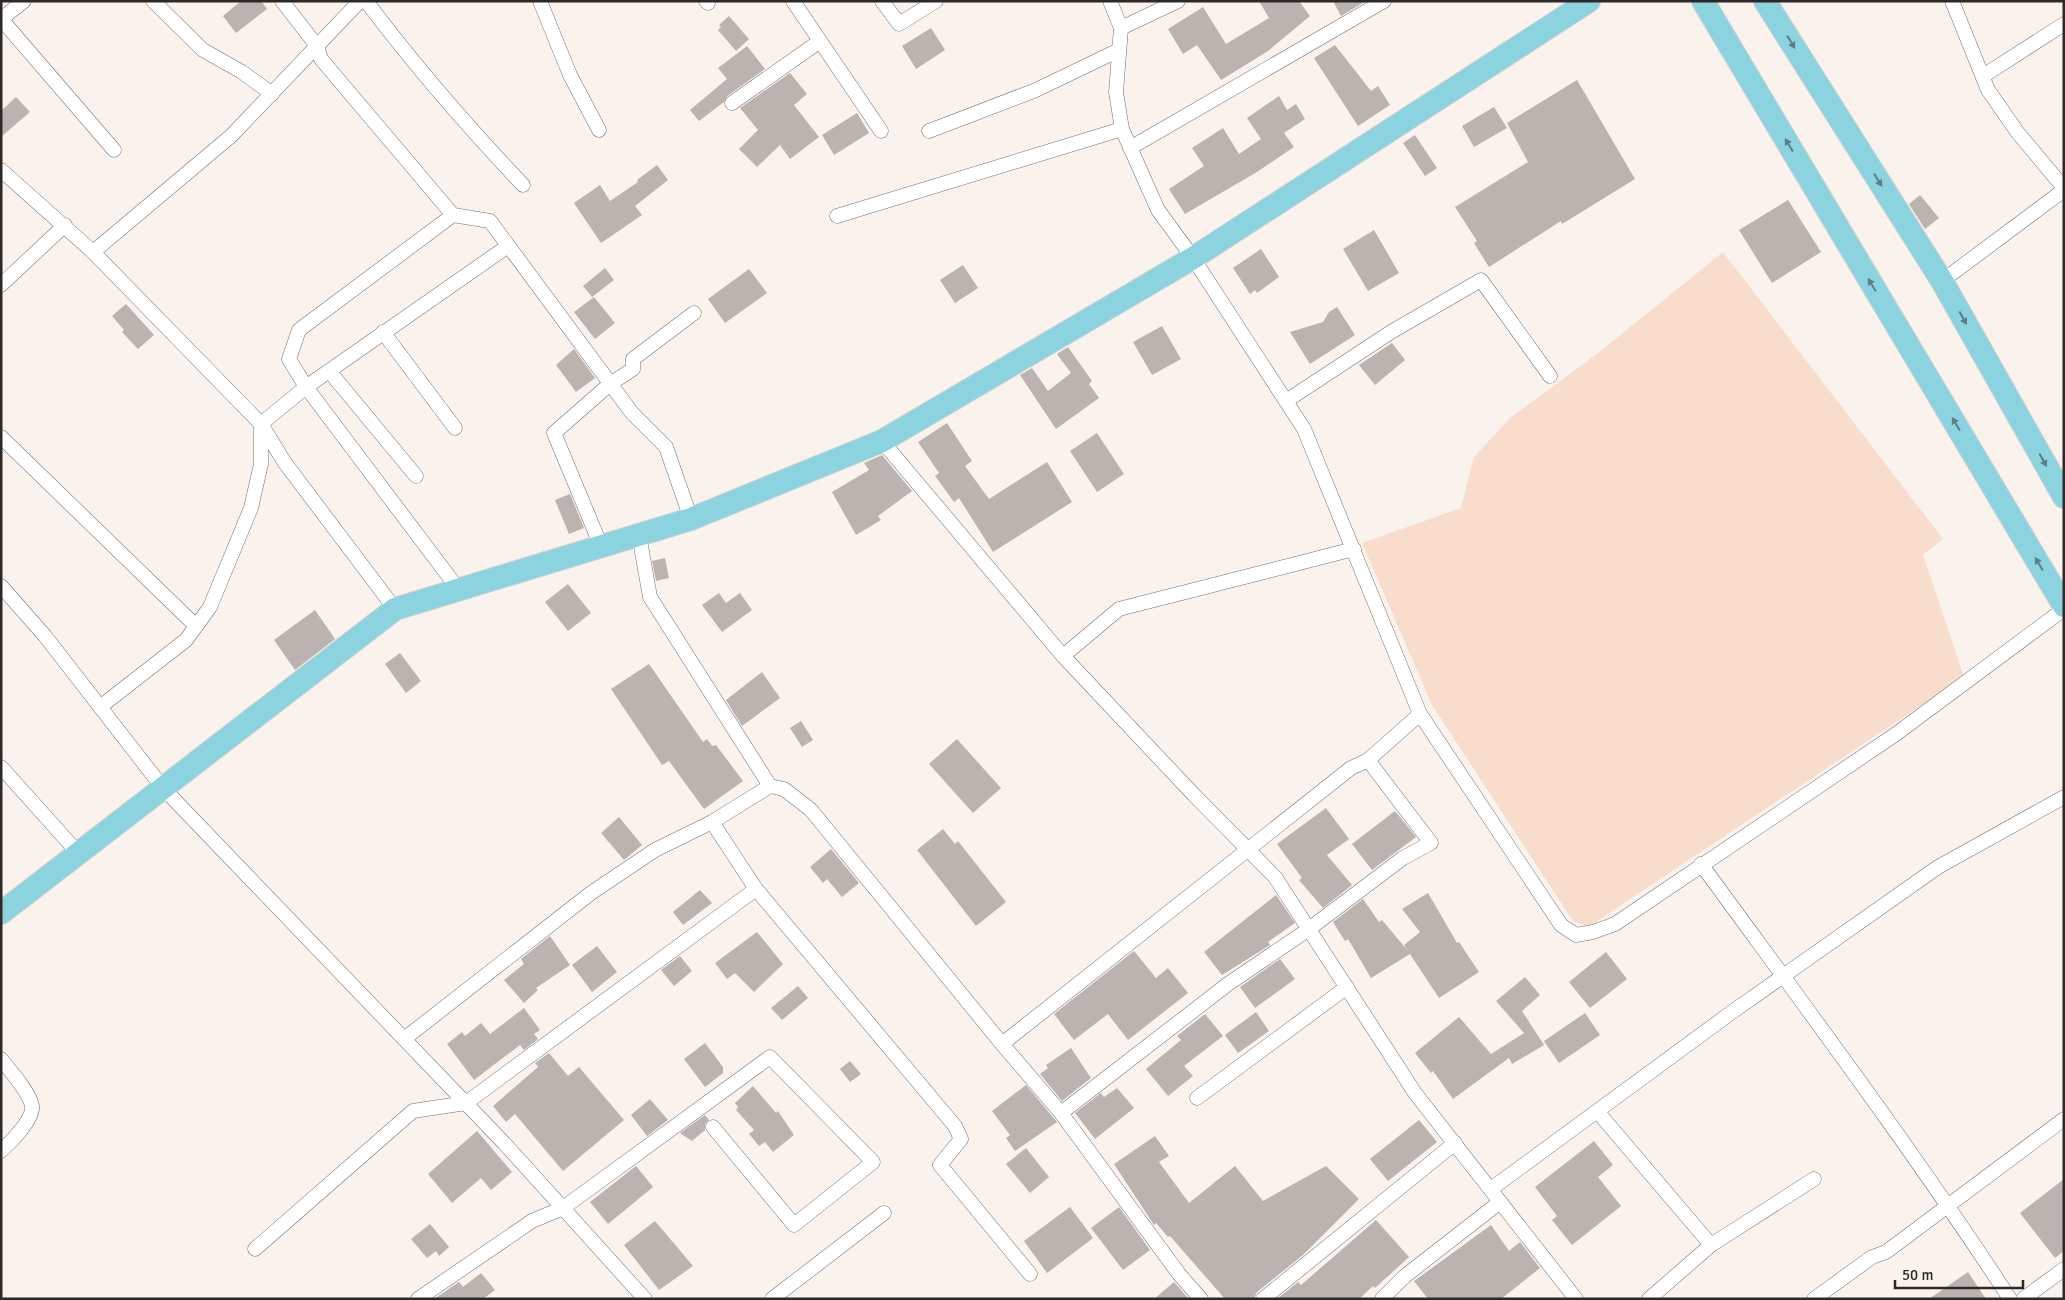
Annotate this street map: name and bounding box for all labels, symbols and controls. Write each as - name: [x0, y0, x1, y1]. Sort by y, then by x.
- one-way arrow: [1786, 36, 1796, 49]
- one-way arrow: [1784, 139, 1793, 152]
- one-way arrow: [1873, 173, 1883, 186]
- one-way arrow: [1868, 278, 1877, 291]
- one-way arrow: [1959, 311, 1967, 326]
- one-way arrow: [1951, 418, 1960, 431]
- one-way arrow: [2039, 452, 2047, 467]
- one-way arrow: [2034, 557, 2043, 570]
- scale bar: [1895, 1258, 2022, 1290]
- text: 50 m: [1902, 1266, 1933, 1284]

